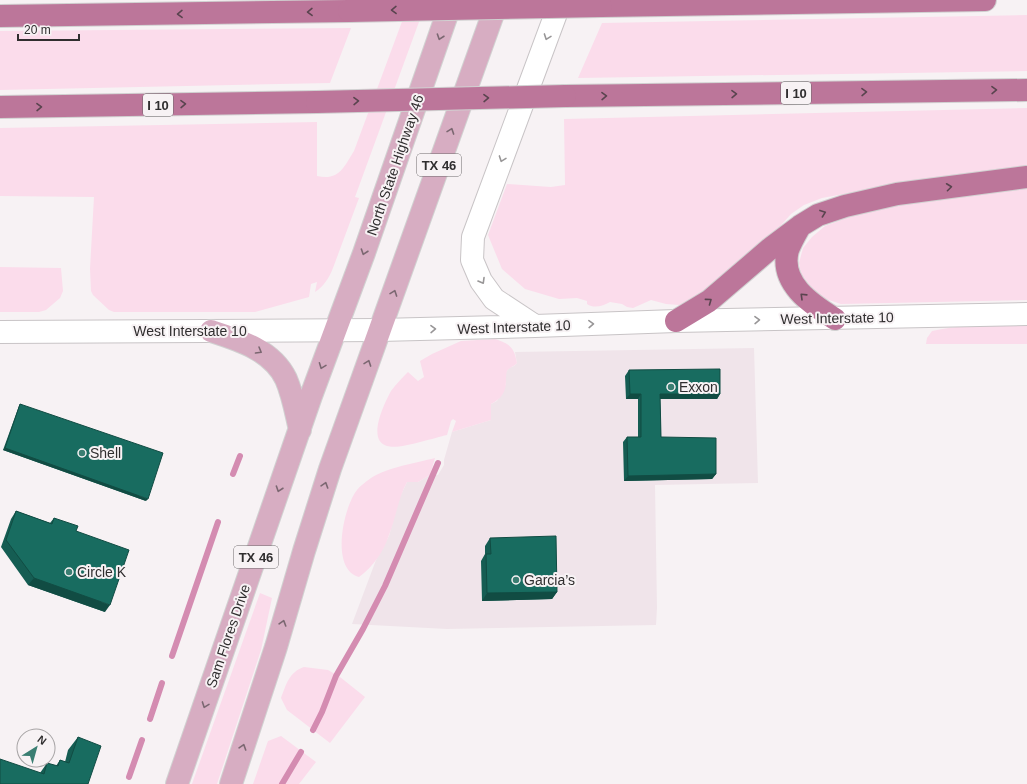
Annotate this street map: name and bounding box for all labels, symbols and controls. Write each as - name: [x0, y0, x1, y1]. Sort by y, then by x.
- one-way arrow: [391, 6, 397, 14]
- one-way arrow: [307, 8, 313, 16]
- one-way arrow: [177, 10, 183, 18]
- scale bar: [18, 16, 79, 42]
- text: 20 m: [24, 23, 51, 37]
- one-way arrow: [436, 33, 444, 40]
- one-way arrow: [544, 33, 552, 40]
- road number: I 10: [781, 82, 811, 104]
- one-way arrow: [991, 86, 997, 94]
- one-way arrow: [861, 88, 867, 96]
- one-way arrow: [731, 90, 737, 98]
- street label: North State Highway 46: [363, 92, 427, 238]
- one-way arrow: [601, 92, 607, 100]
- road number: I 10: [143, 94, 173, 116]
- one-way arrow: [483, 94, 489, 102]
- one-way arrow: [353, 97, 359, 105]
- one-way arrow: [180, 100, 186, 108]
- one-way arrow: [36, 103, 42, 111]
- one-way arrow: [447, 128, 455, 135]
- road number: TX 46: [417, 154, 461, 176]
- one-way arrow: [499, 155, 507, 162]
- one-way arrow: [946, 183, 952, 192]
- one-way arrow: [819, 210, 826, 218]
- one-way arrow: [361, 248, 369, 255]
- one-way arrow: [478, 277, 485, 284]
- one-way arrow: [389, 290, 397, 297]
- one-way arrow: [800, 293, 808, 300]
- one-way arrow: [705, 298, 712, 306]
- street label: West Interstate 10: [780, 309, 894, 327]
- one-way arrow: [754, 316, 760, 324]
- street label: West Interstate 10: [457, 317, 571, 337]
- one-way arrow: [588, 320, 594, 329]
- street label: West Interstate 10: [133, 323, 247, 339]
- one-way arrow: [430, 325, 436, 333]
- one-way arrow: [255, 347, 262, 354]
- one-way arrow: [364, 359, 372, 366]
- one-way arrow: [319, 363, 327, 370]
- place label: Exxon: [679, 379, 718, 395]
- marker: Exxon: [666, 382, 676, 392]
- place label: Shell: [90, 445, 121, 461]
- marker: Shell: [77, 448, 87, 458]
- one-way arrow: [320, 482, 329, 489]
- one-way arrow: [275, 485, 284, 492]
- road number: TX 46: [234, 546, 278, 568]
- place label: Circle K: [77, 564, 127, 580]
- marker: Circle K: [64, 567, 74, 577]
- place label: Garcia’s: [524, 572, 575, 588]
- marker: Garcia’s: [511, 575, 521, 585]
- street label: Sam Flores Drive: [203, 582, 253, 690]
- one-way arrow: [278, 620, 287, 627]
- one-way arrow: [201, 701, 209, 708]
- north arrow: [16, 728, 56, 768]
- text: N: [35, 733, 49, 747]
- one-way arrow: [238, 744, 247, 751]

